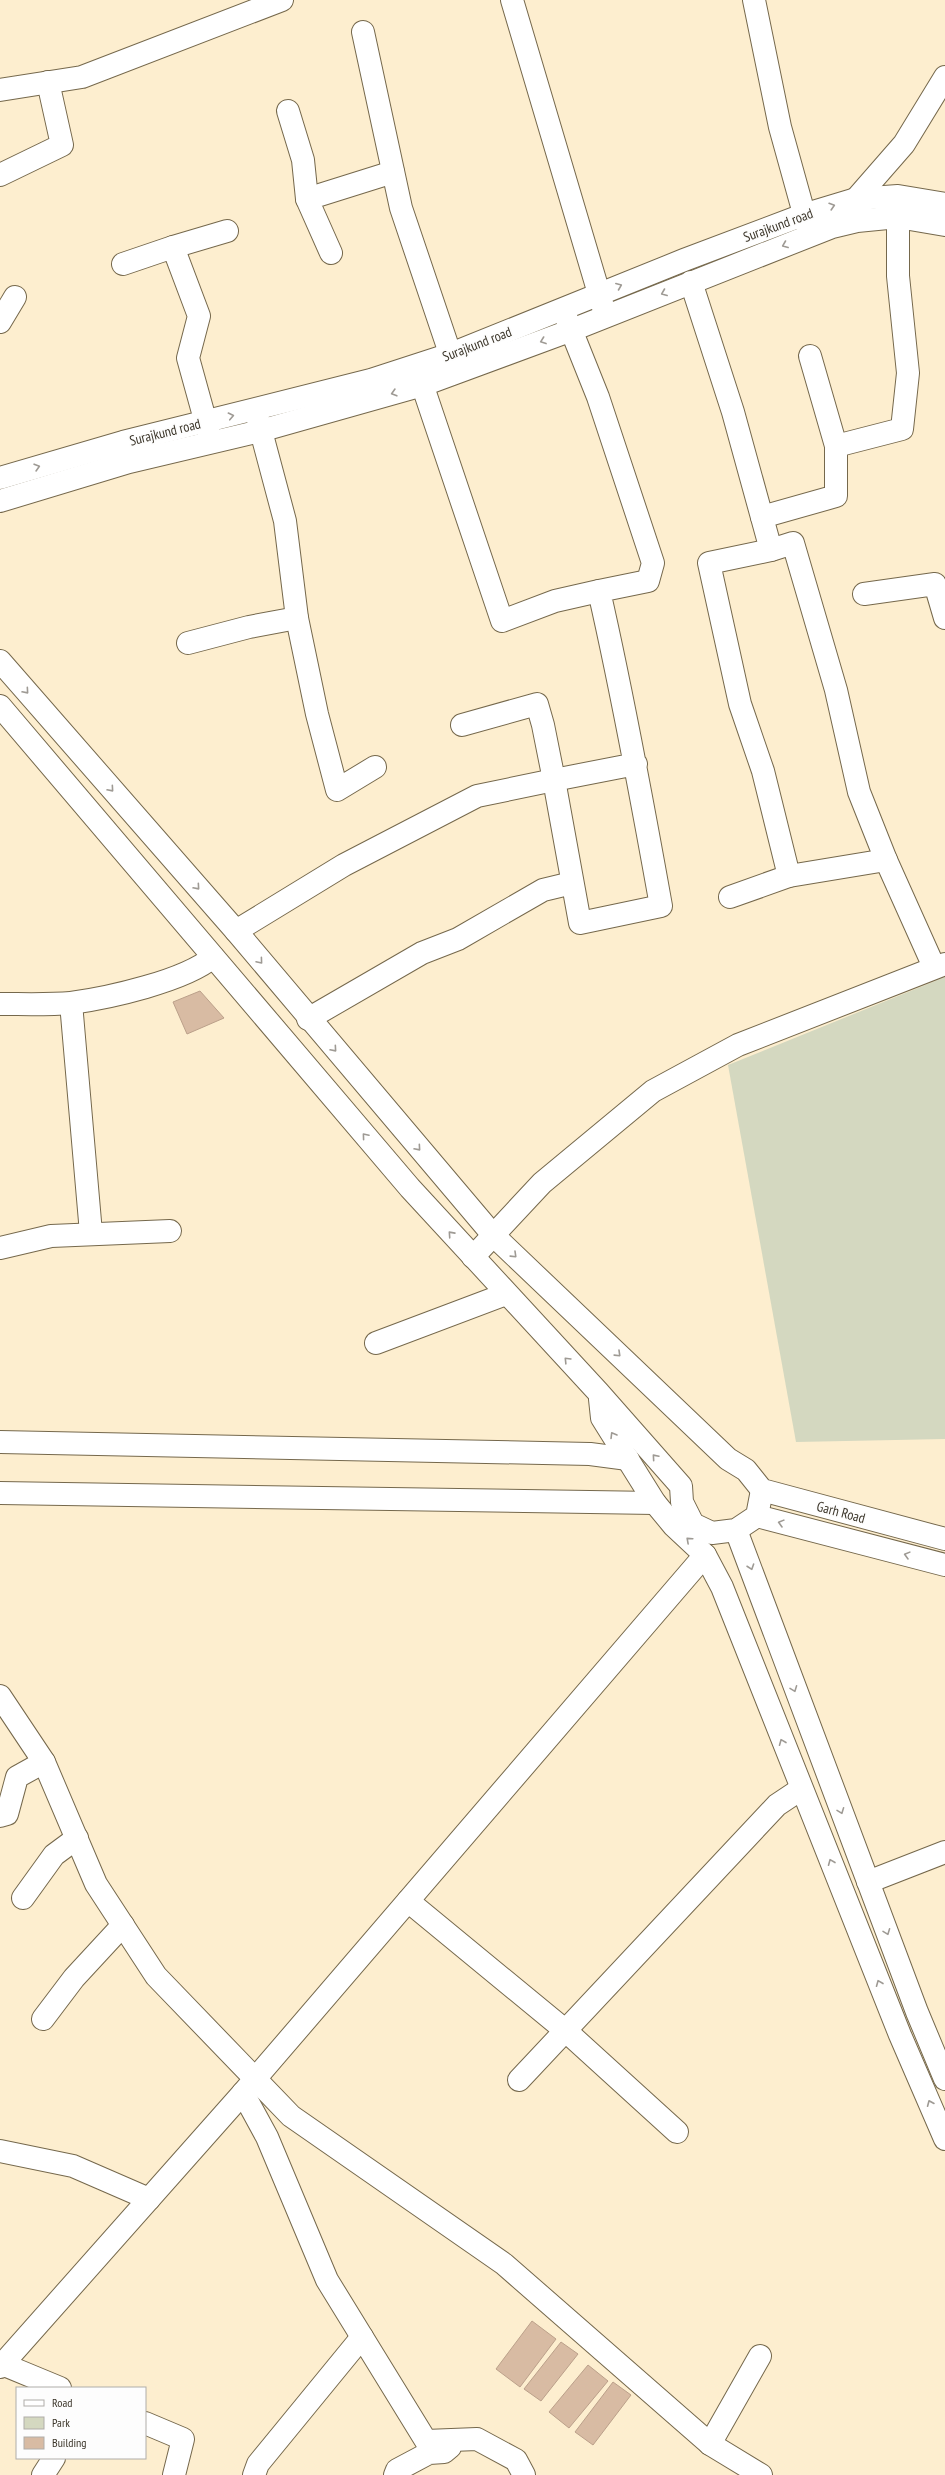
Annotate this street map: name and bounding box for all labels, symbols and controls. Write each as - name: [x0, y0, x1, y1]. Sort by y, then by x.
- one-way arrow: [829, 202, 836, 211]
- street label: Surajkund road: [741, 204, 815, 246]
- one-way arrow: [781, 241, 788, 249]
- one-way arrow: [615, 283, 622, 291]
- one-way arrow: [660, 288, 668, 296]
- street label: Surajkund road: [440, 323, 514, 365]
- one-way arrow: [540, 336, 547, 344]
- one-way arrow: [391, 388, 398, 397]
- one-way arrow: [228, 412, 234, 420]
- street label: Surajkund road: [128, 414, 202, 450]
- one-way arrow: [34, 463, 41, 472]
- one-way arrow: [21, 686, 28, 694]
- one-way arrow: [107, 784, 114, 791]
- one-way arrow: [192, 882, 199, 889]
- one-way arrow: [256, 957, 263, 964]
- one-way arrow: [329, 1044, 336, 1052]
- one-way arrow: [363, 1133, 370, 1141]
- one-way arrow: [414, 1143, 421, 1150]
- one-way arrow: [448, 1231, 456, 1239]
- one-way arrow: [509, 1250, 517, 1258]
- one-way arrow: [613, 1350, 621, 1357]
- one-way arrow: [565, 1358, 572, 1365]
- one-way arrow: [610, 1432, 618, 1439]
- one-way arrow: [652, 1454, 659, 1462]
- street label: Garh Road: [815, 1497, 867, 1527]
- one-way arrow: [778, 1519, 785, 1527]
- one-way arrow: [686, 1537, 694, 1545]
- one-way arrow: [904, 1552, 910, 1560]
- one-way arrow: [746, 1563, 754, 1570]
- one-way arrow: [790, 1686, 798, 1693]
- one-way arrow: [779, 1738, 787, 1745]
- one-way arrow: [836, 1807, 844, 1814]
- one-way arrow: [827, 1859, 835, 1866]
- one-way arrow: [882, 1929, 890, 1936]
- one-way arrow: [876, 1979, 884, 1986]
- one-way arrow: [926, 2099, 934, 2106]
- legend: [16, 2387, 146, 2459]
- text: Road: [52, 2395, 72, 2410]
- text: Park: [52, 2415, 70, 2430]
- text: Building: [52, 2435, 87, 2450]

